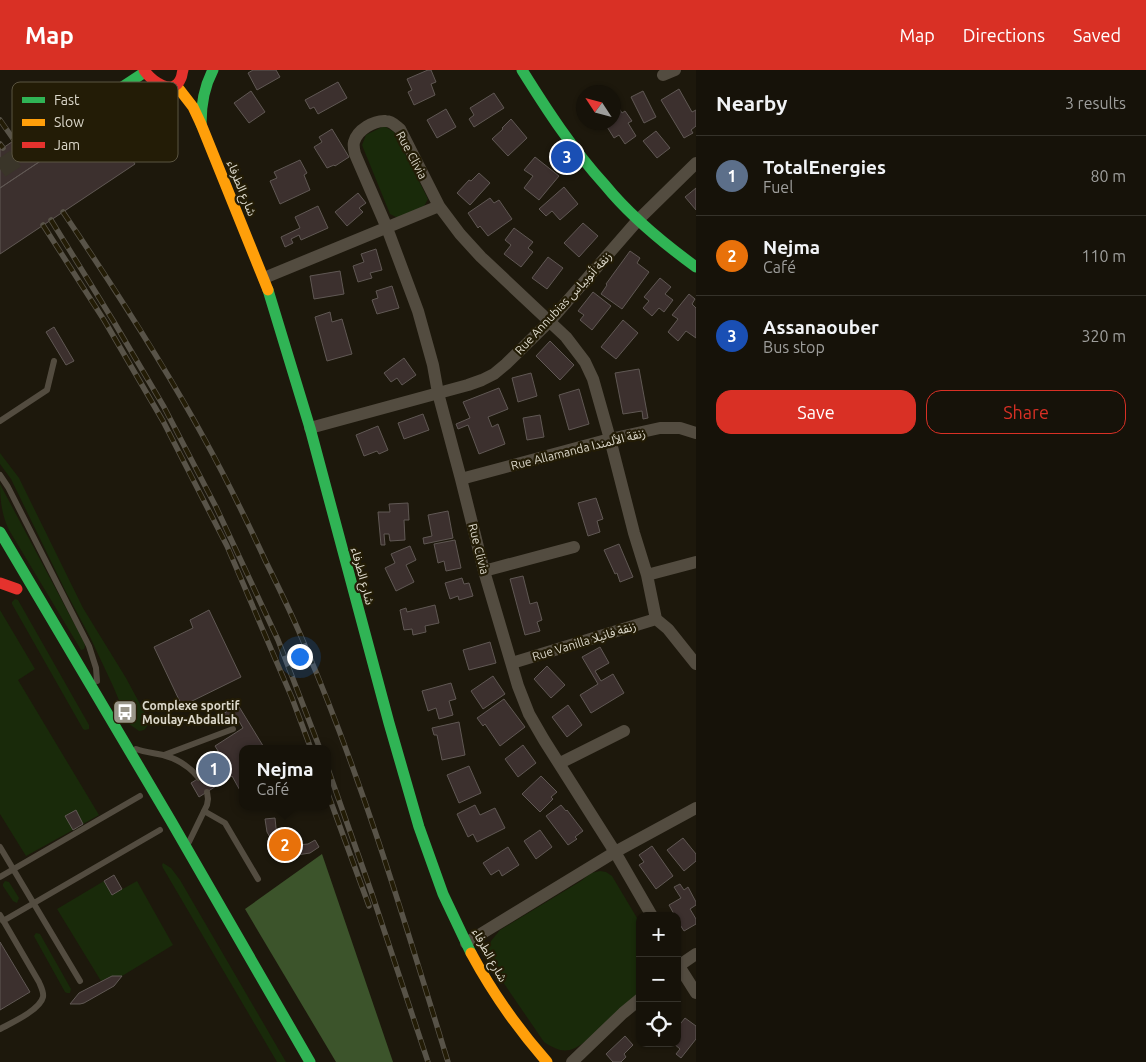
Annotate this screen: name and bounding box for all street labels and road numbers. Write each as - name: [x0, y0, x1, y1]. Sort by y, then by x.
- street label: Rue Clivia: [394, 129, 430, 181]
- street label: شارع الطرفاء: [222, 158, 259, 219]
- street label: Rue Annubias زنقة أنوبياس: [512, 249, 615, 358]
- street label: Rue Allamanda زنقة الألمندا: [509, 426, 647, 473]
- street label: Rue Clivia: [466, 522, 492, 576]
- street label: شارع الطرفاء: [346, 546, 377, 607]
- street label: Rue Vanilla زنقة فانيلا: [531, 619, 638, 664]
- street label: شارع الطرفاء: [467, 926, 510, 985]

